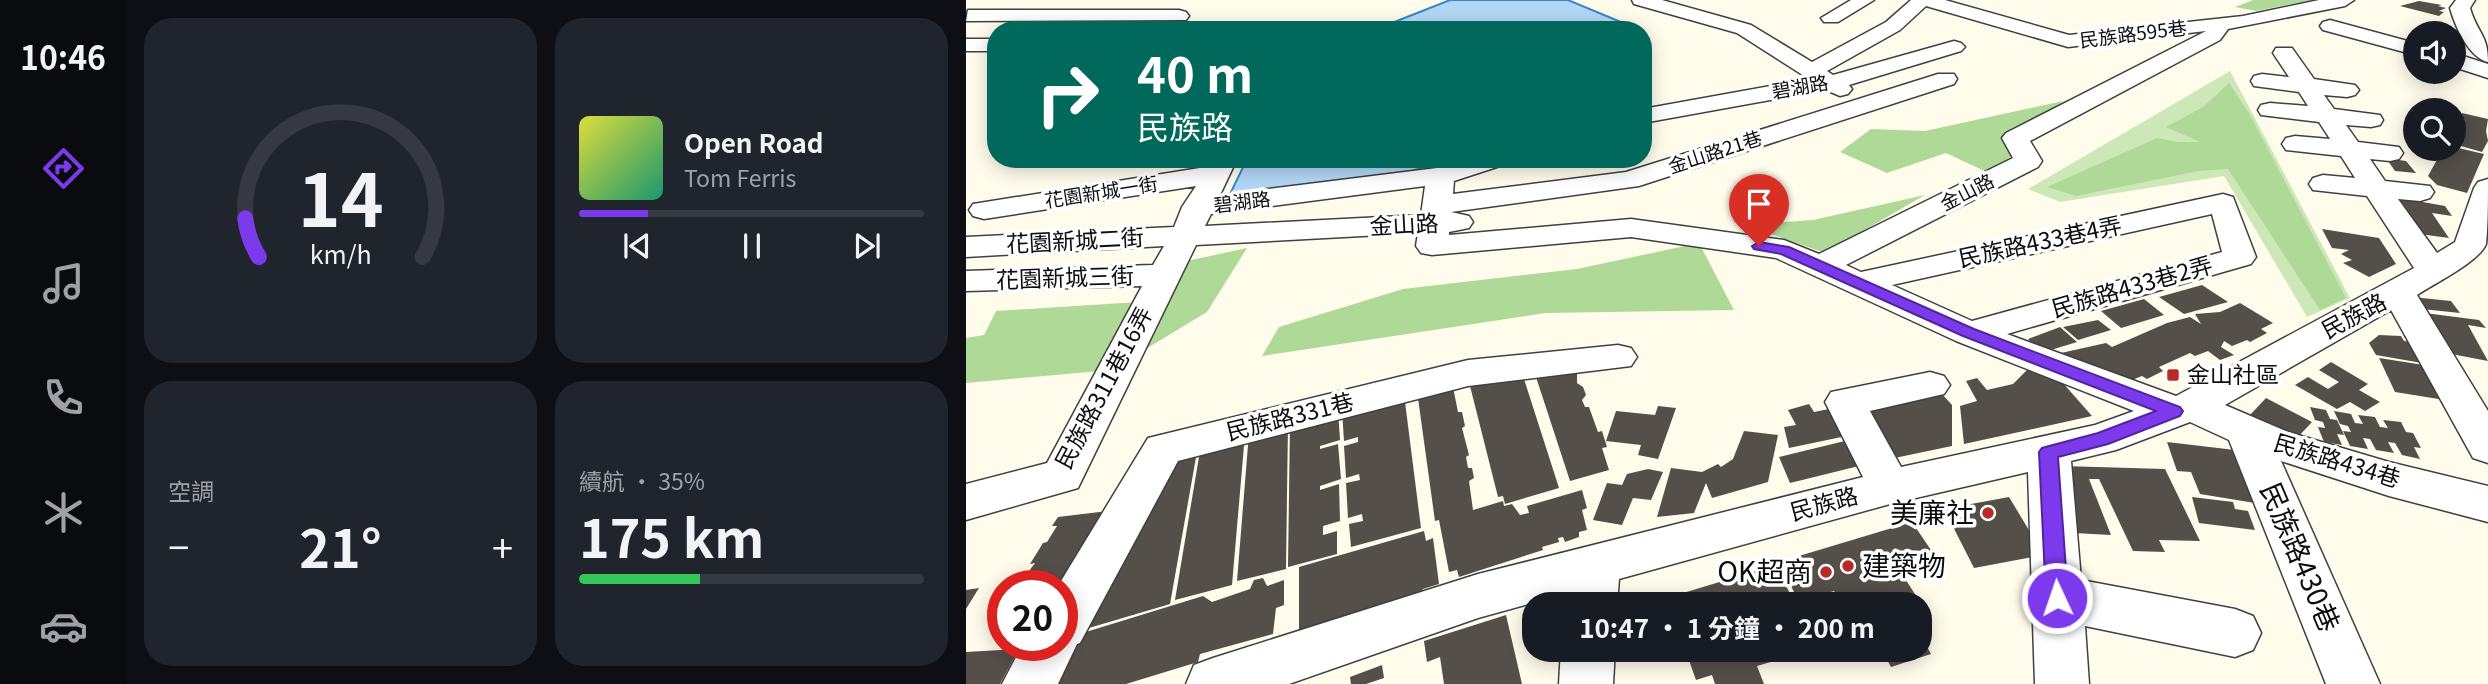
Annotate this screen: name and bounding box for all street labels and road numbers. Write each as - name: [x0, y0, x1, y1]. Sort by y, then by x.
- street label: 民族路595巷: [2078, 13, 2188, 52]
- street label: 碧湖路: [1769, 67, 1830, 104]
- street label: 金山路21巷: [1664, 123, 1765, 178]
- street label: 金山路: [1935, 166, 1998, 216]
- street label: 花園新城一街: [1042, 168, 1159, 213]
- street label: 碧湖路: [1212, 184, 1272, 217]
- street label: 金山路: [1369, 204, 1439, 242]
- street label: 民族路433巷4弄: [1955, 206, 2124, 274]
- street label: 花園新城二街: [1005, 218, 1145, 260]
- street label: 民族路433巷2弄: [2047, 246, 2216, 324]
- street label: 花園新城三街: [995, 257, 1134, 295]
- street label: 民族路: [2315, 283, 2392, 345]
- street label: 民族路311巷16弄: [1045, 300, 1159, 474]
- street label: 民族路331巷: [1222, 383, 1357, 447]
- street label: 民族路434巷: [2270, 424, 2405, 494]
- street label: 民族路430巷: [2252, 475, 2351, 637]
- street label: 民族路: [1786, 477, 1861, 527]

